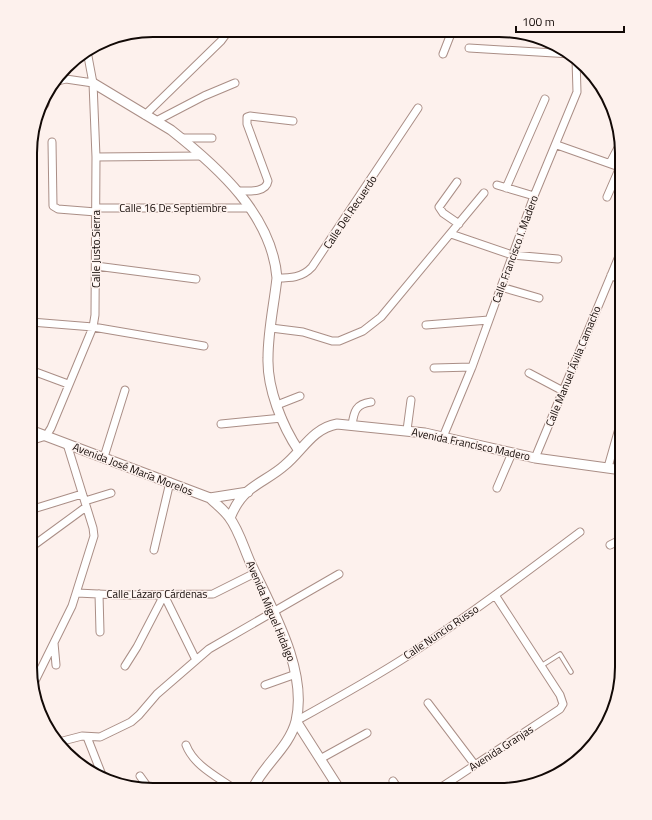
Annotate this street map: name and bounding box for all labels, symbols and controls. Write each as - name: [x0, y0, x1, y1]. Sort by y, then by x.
- scale bar: [516, 8, 624, 34]
- text: 100 m: [522, 12, 555, 31]
- street label: Calle Del Recuerdo: [319, 172, 381, 252]
- street label: Calle Francisco I. Madero: [488, 193, 542, 305]
- street label: Calle 16 De Septiembre: [119, 200, 227, 216]
- street label: Calle Justo Sierra: [88, 210, 104, 288]
- street label: Calle Manuel Ávila Camacho: [541, 303, 605, 429]
- street label: Avenida Francisco Madero: [410, 424, 532, 464]
- street label: Avenida José María Morelos: [70, 439, 196, 499]
- street label: Avenida Miguel Hidalgo: [243, 558, 300, 664]
- street label: Calle Lázaro Cárdenas: [107, 586, 207, 602]
- street label: Calle Nuncio Russo: [400, 601, 482, 663]
- street label: Avenida Granjas: [466, 721, 536, 775]

